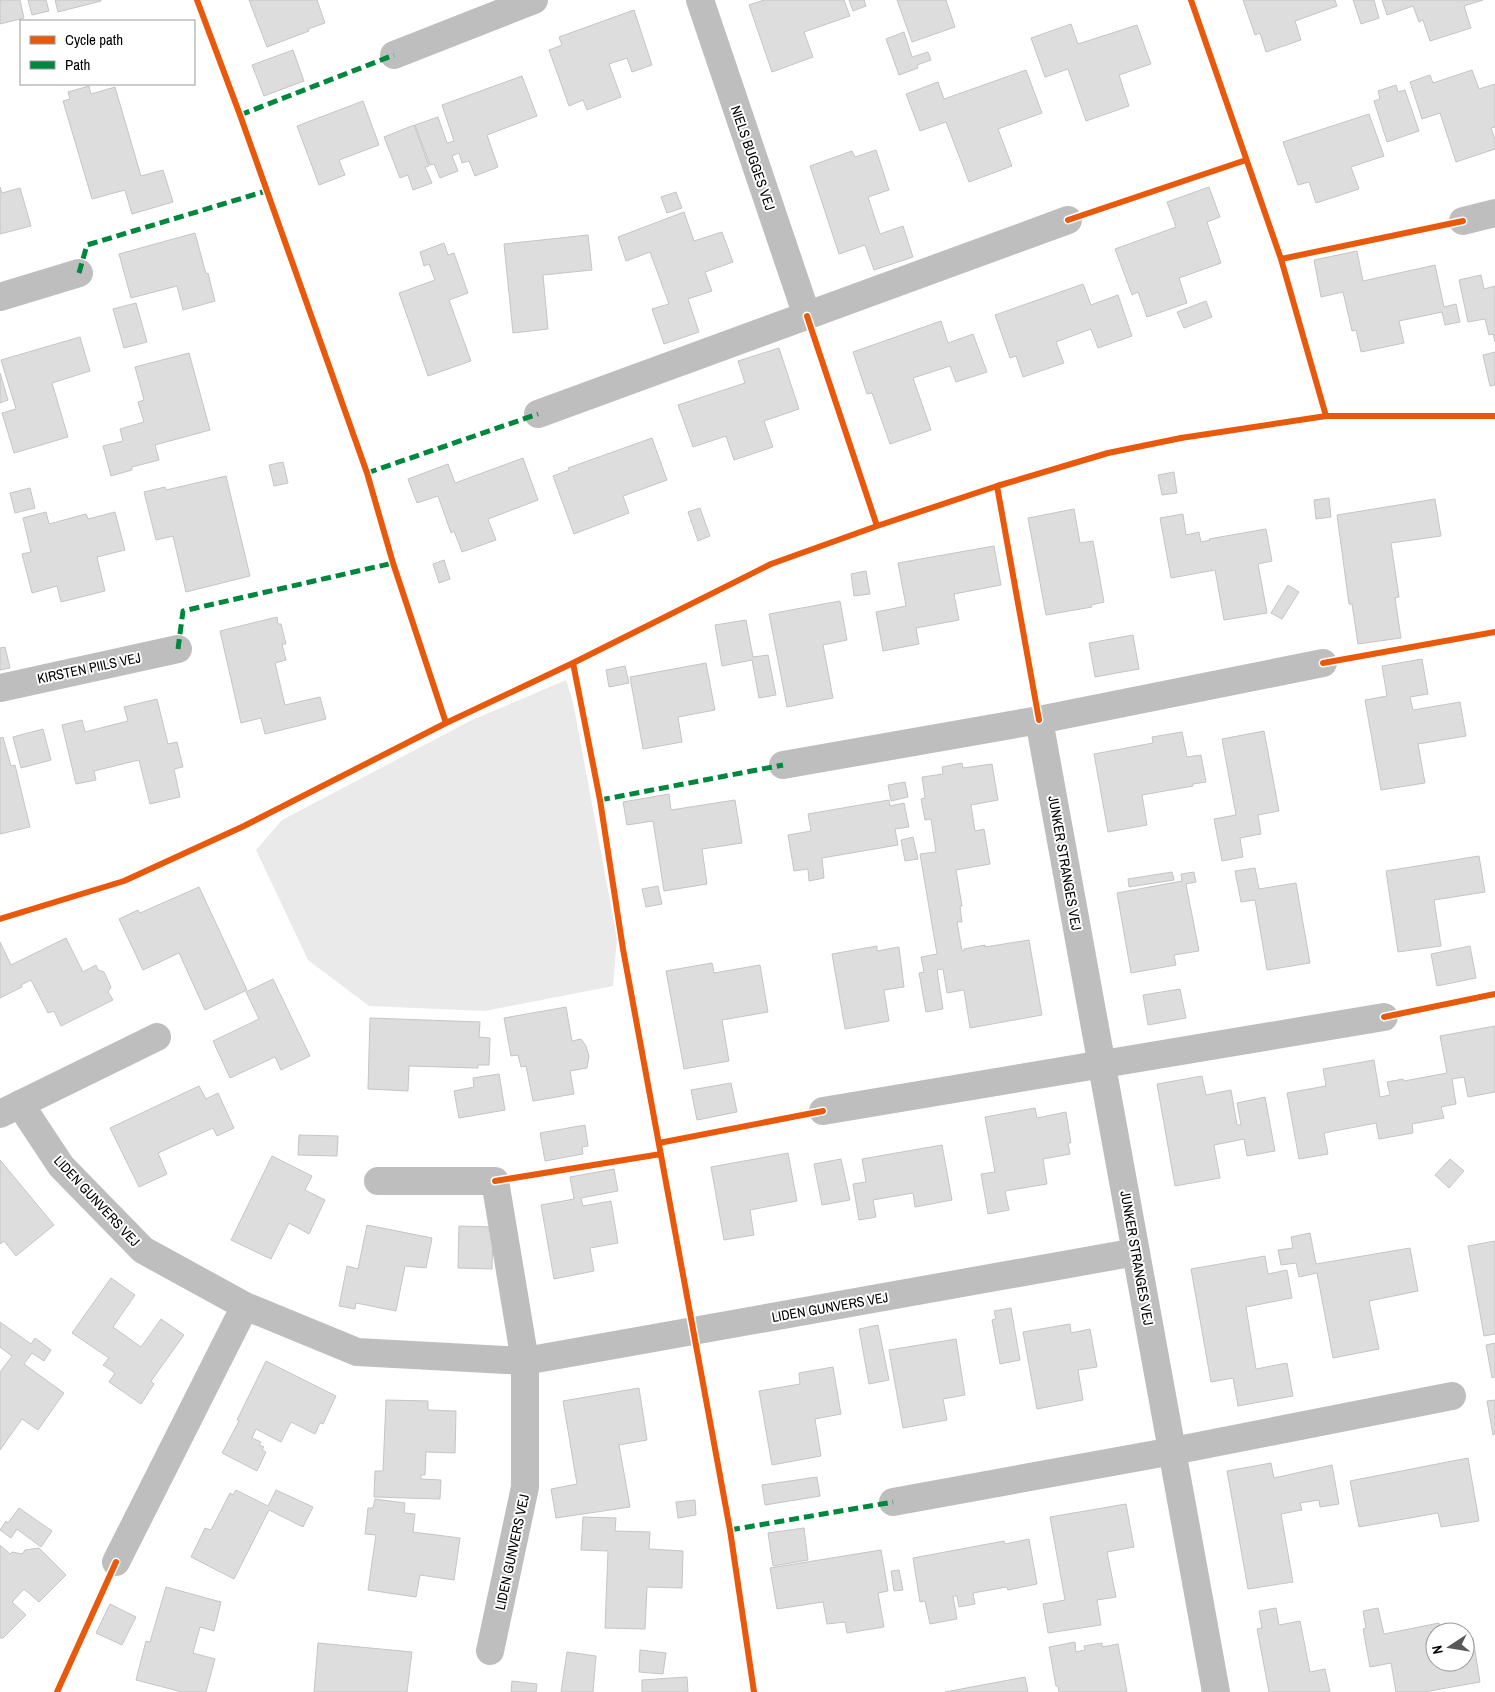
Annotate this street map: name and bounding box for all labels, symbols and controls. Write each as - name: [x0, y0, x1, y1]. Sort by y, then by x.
- legend: [20, 20, 195, 85]
- text: Cycle path: [65, 29, 123, 50]
- text: Path: [65, 54, 90, 75]
- street label: NIELS BUGGES VEJ: [727, 103, 779, 213]
- street label: KIRSTEN PIILS VEJ: [36, 648, 142, 688]
- street label: JUNKER STRANGES VEJ: [1044, 794, 1086, 932]
- street label: LIDEN GUNVERS VEJ: [50, 1152, 144, 1250]
- street label: JUNKER STRANGES VEJ: [1116, 1189, 1158, 1327]
- street label: LIDEN GUNVERS VEJ: [770, 1288, 890, 1326]
- street label: LIDEN GUNVERS VEJ: [491, 1492, 533, 1612]
- north arrow: [1425, 1622, 1475, 1672]
- text: N: [1428, 1644, 1447, 1656]

